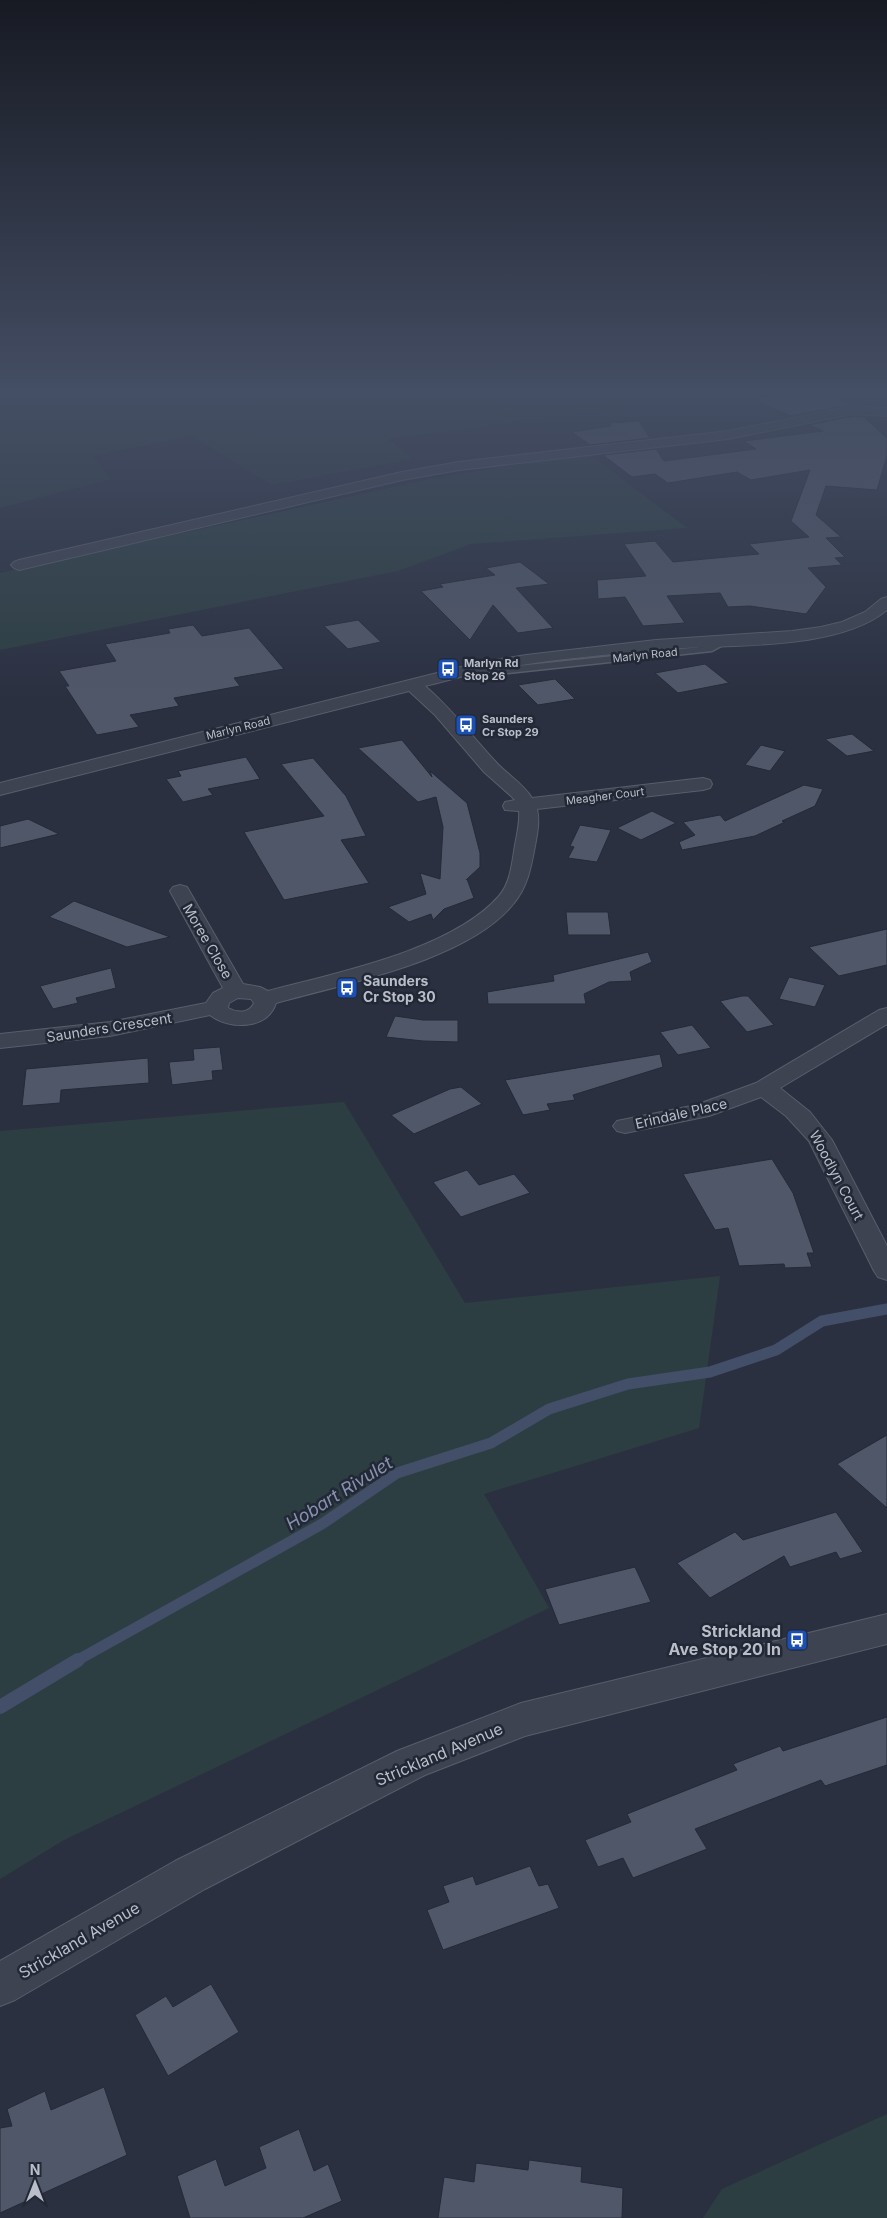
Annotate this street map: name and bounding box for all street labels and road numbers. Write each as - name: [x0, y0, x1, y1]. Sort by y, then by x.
- street label: Marlyn Road: [612, 645, 678, 665]
- street label: Marlyn Road: [205, 713, 271, 743]
- street label: Meagher Court: [565, 784, 645, 808]
- street label: Moree Close: [180, 900, 236, 982]
- street label: Saunders Crescent: [45, 1009, 173, 1045]
- street label: Erindale Place: [633, 1094, 729, 1132]
- street label: Woodlyn Court: [806, 1127, 868, 1223]
- street label: Strickland Avenue: [372, 1718, 506, 1790]
- street label: Strickland Avenue: [15, 1897, 143, 1983]

